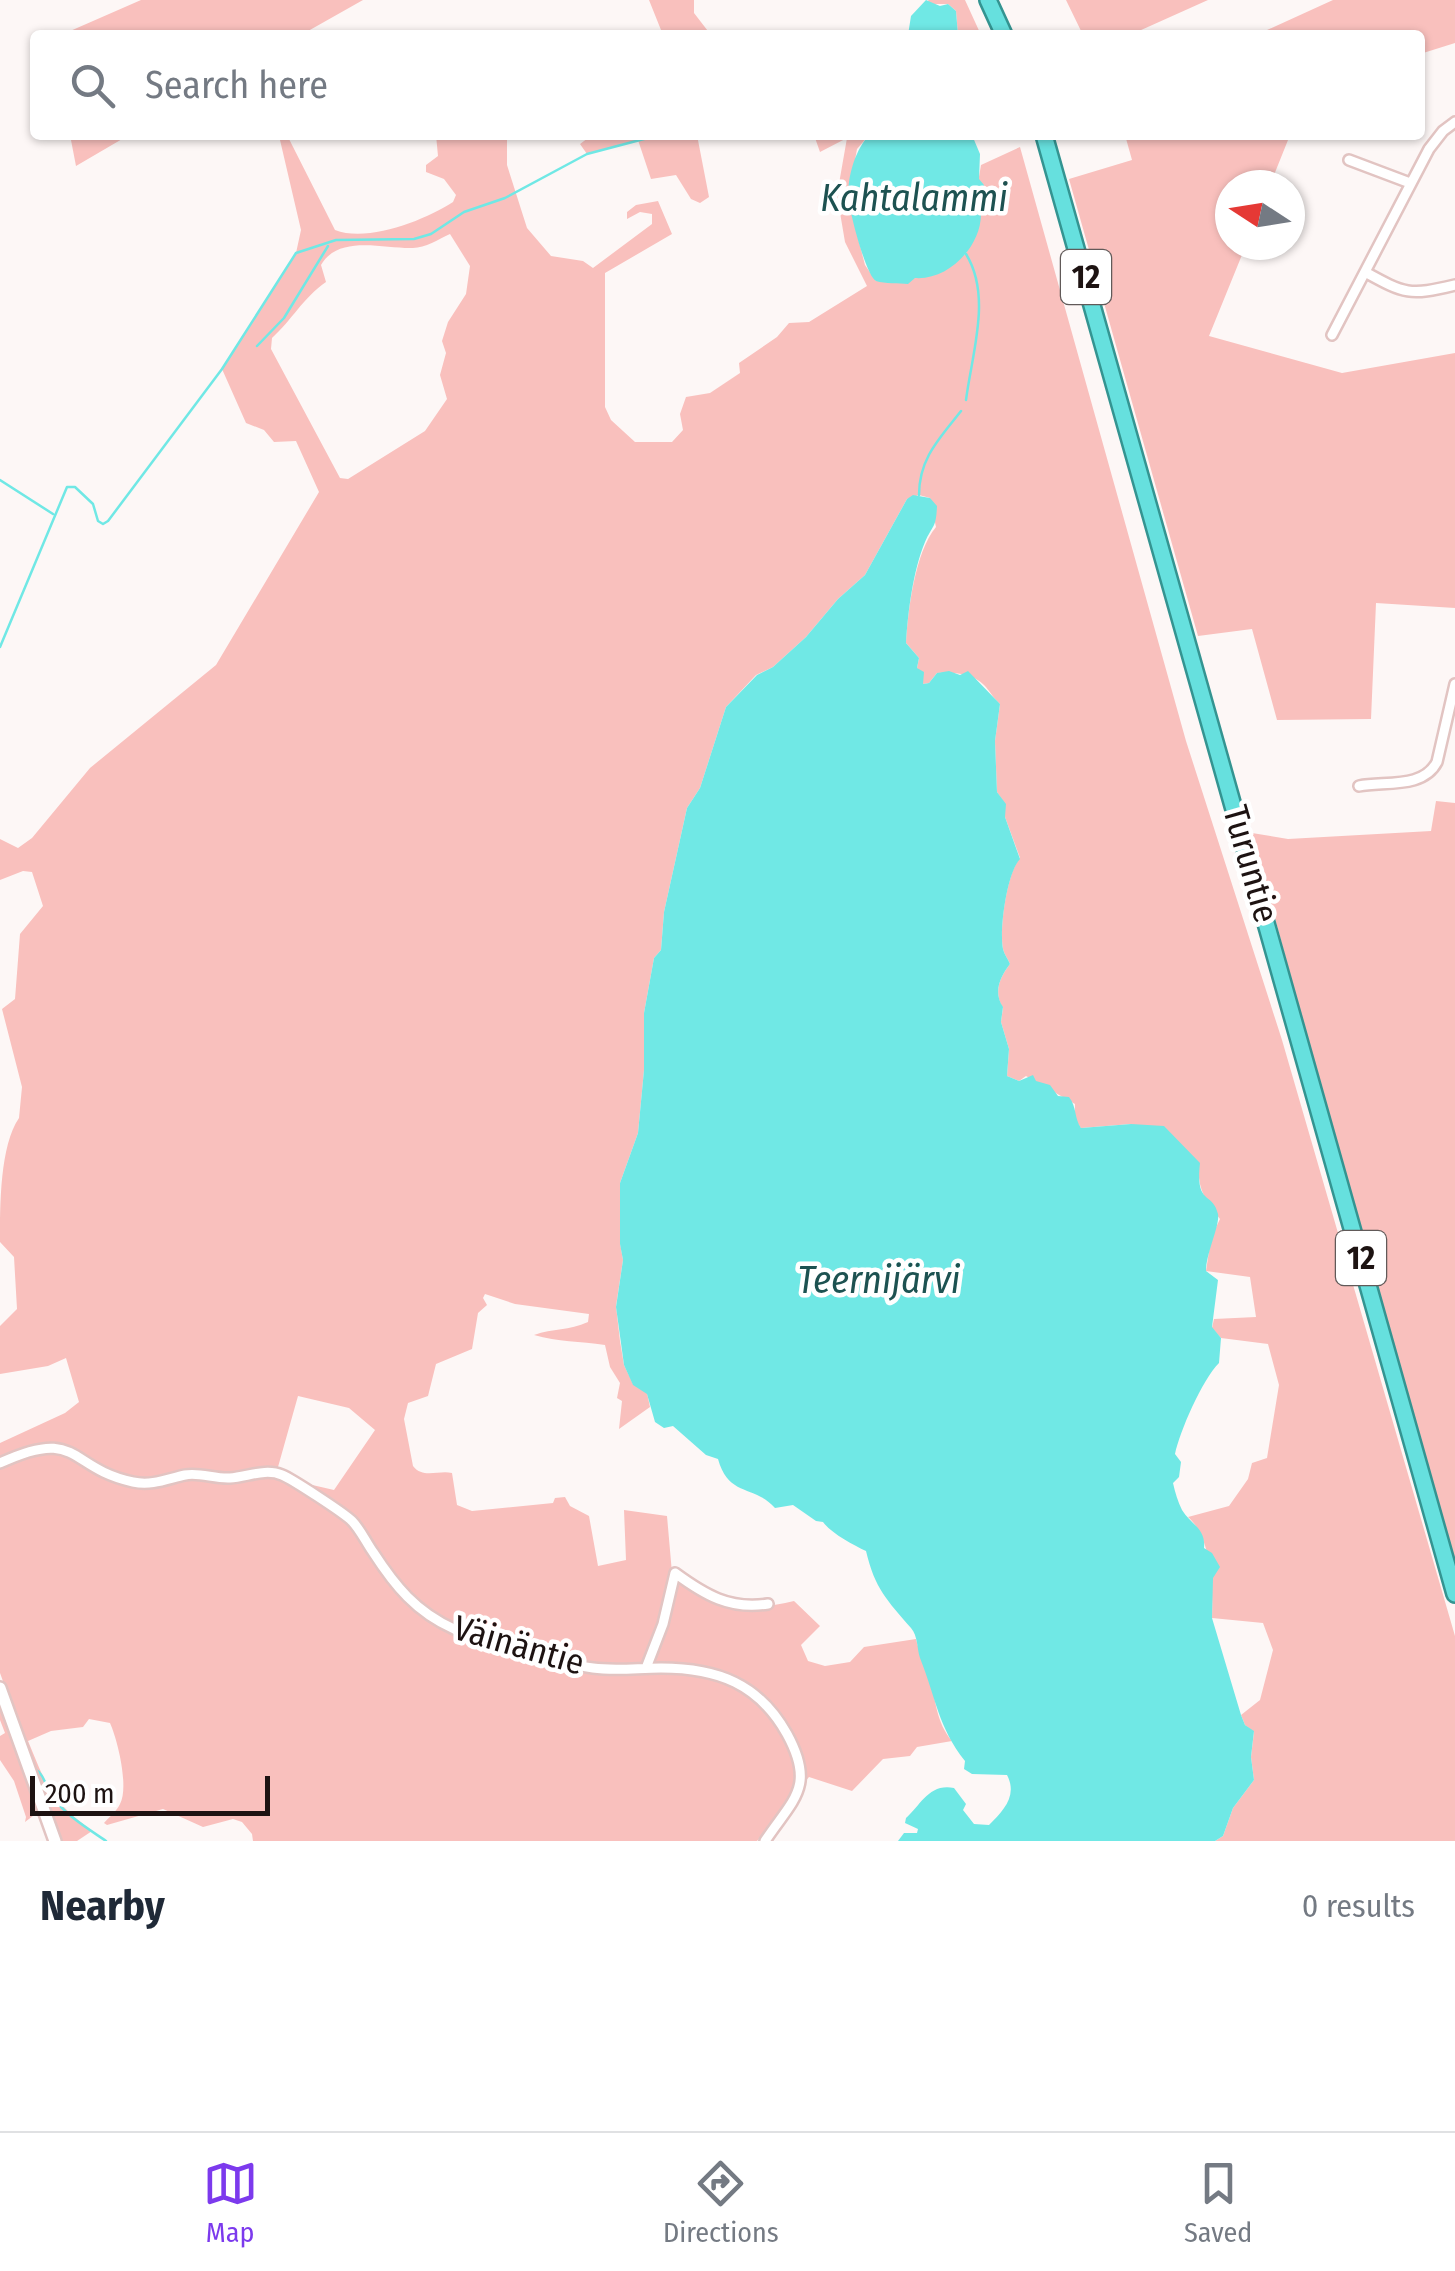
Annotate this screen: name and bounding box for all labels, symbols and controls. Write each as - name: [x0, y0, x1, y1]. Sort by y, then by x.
- search box: [30, 30, 1425, 140]
- icon: search: [65, 58, 120, 113]
- text: Search here: [145, 62, 328, 108]
- north arrow: [1215, 170, 1305, 260]
- water label: Kahtalammi: [820, 175, 1008, 221]
- road number: 12: [1061, 250, 1111, 304]
- street label: Turuntie: [1214, 801, 1288, 927]
- road number: 12: [1336, 1231, 1386, 1285]
- water label: Teernijärvi: [798, 1257, 961, 1303]
- street label: Väinäntie: [449, 1606, 589, 1684]
- scale bar: [30, 1771, 270, 1816]
- text: 200 m: [45, 1777, 115, 1810]
- text: Nearby: [40, 1881, 165, 1931]
- text: 0 results: [1302, 1887, 1415, 1925]
- tab: Map: [203, 2156, 258, 2249]
- tab: Directions: [663, 2156, 779, 2249]
- tab: Saved: [1184, 2156, 1252, 2249]

